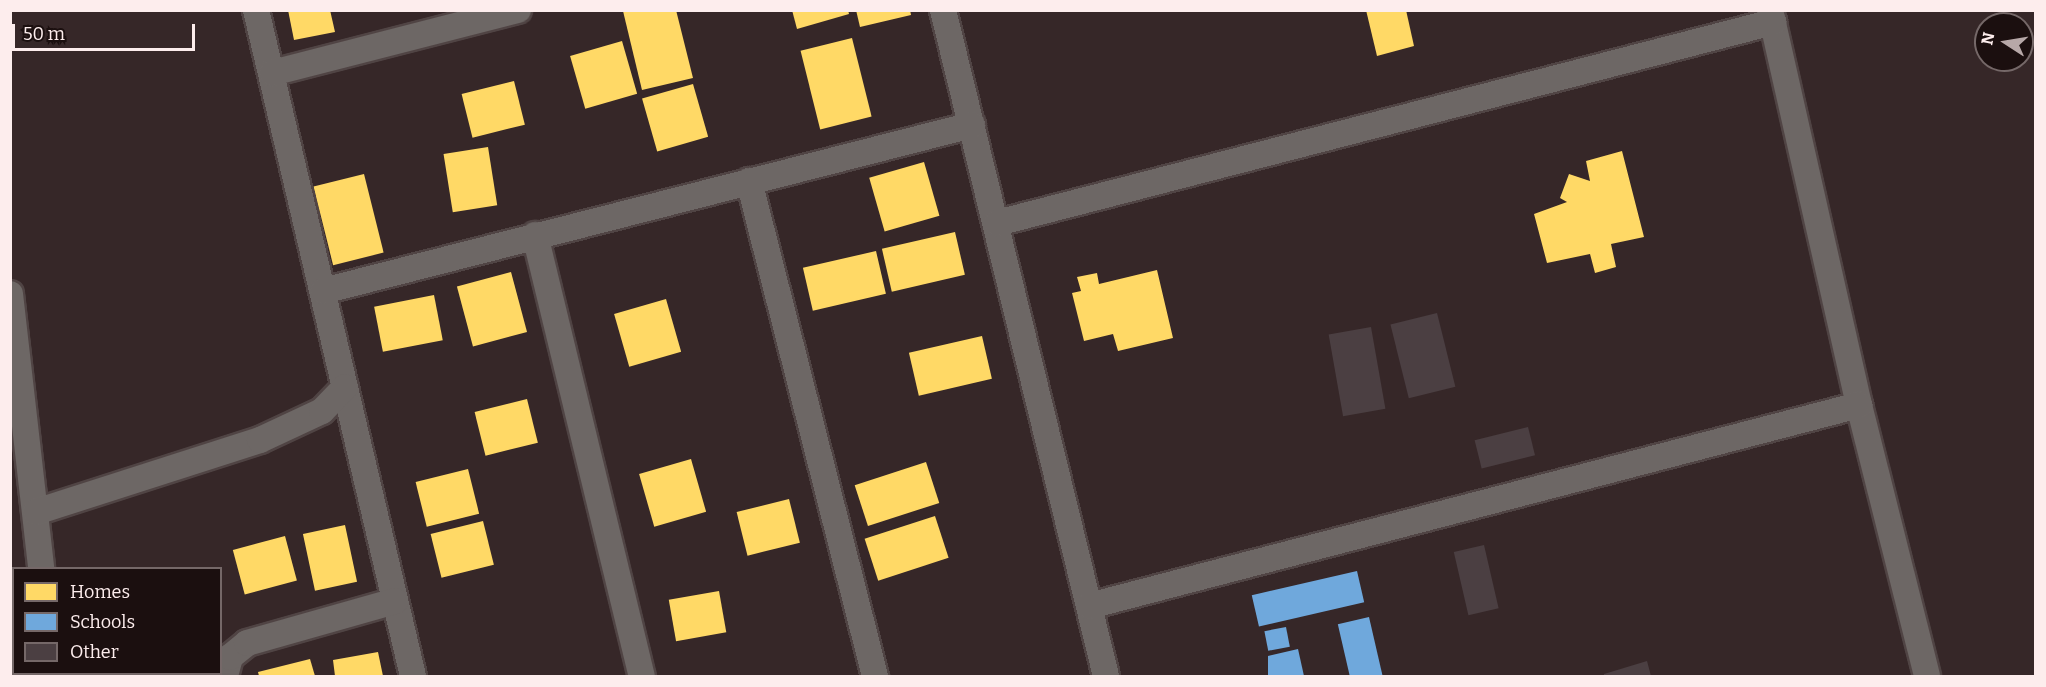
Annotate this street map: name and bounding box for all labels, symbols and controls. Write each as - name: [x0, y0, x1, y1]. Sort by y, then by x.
- scale bar: [15, 12, 198, 50]
- north arrow: [1974, 12, 2034, 72]
- text: 50 m: [23, 23, 65, 45]
- text: N: [1977, 31, 1998, 47]
- legend: [12, 567, 222, 675]
- text: Homes: [70, 581, 130, 603]
- text: Schools: [70, 611, 135, 633]
- text: Other: [70, 641, 119, 663]

